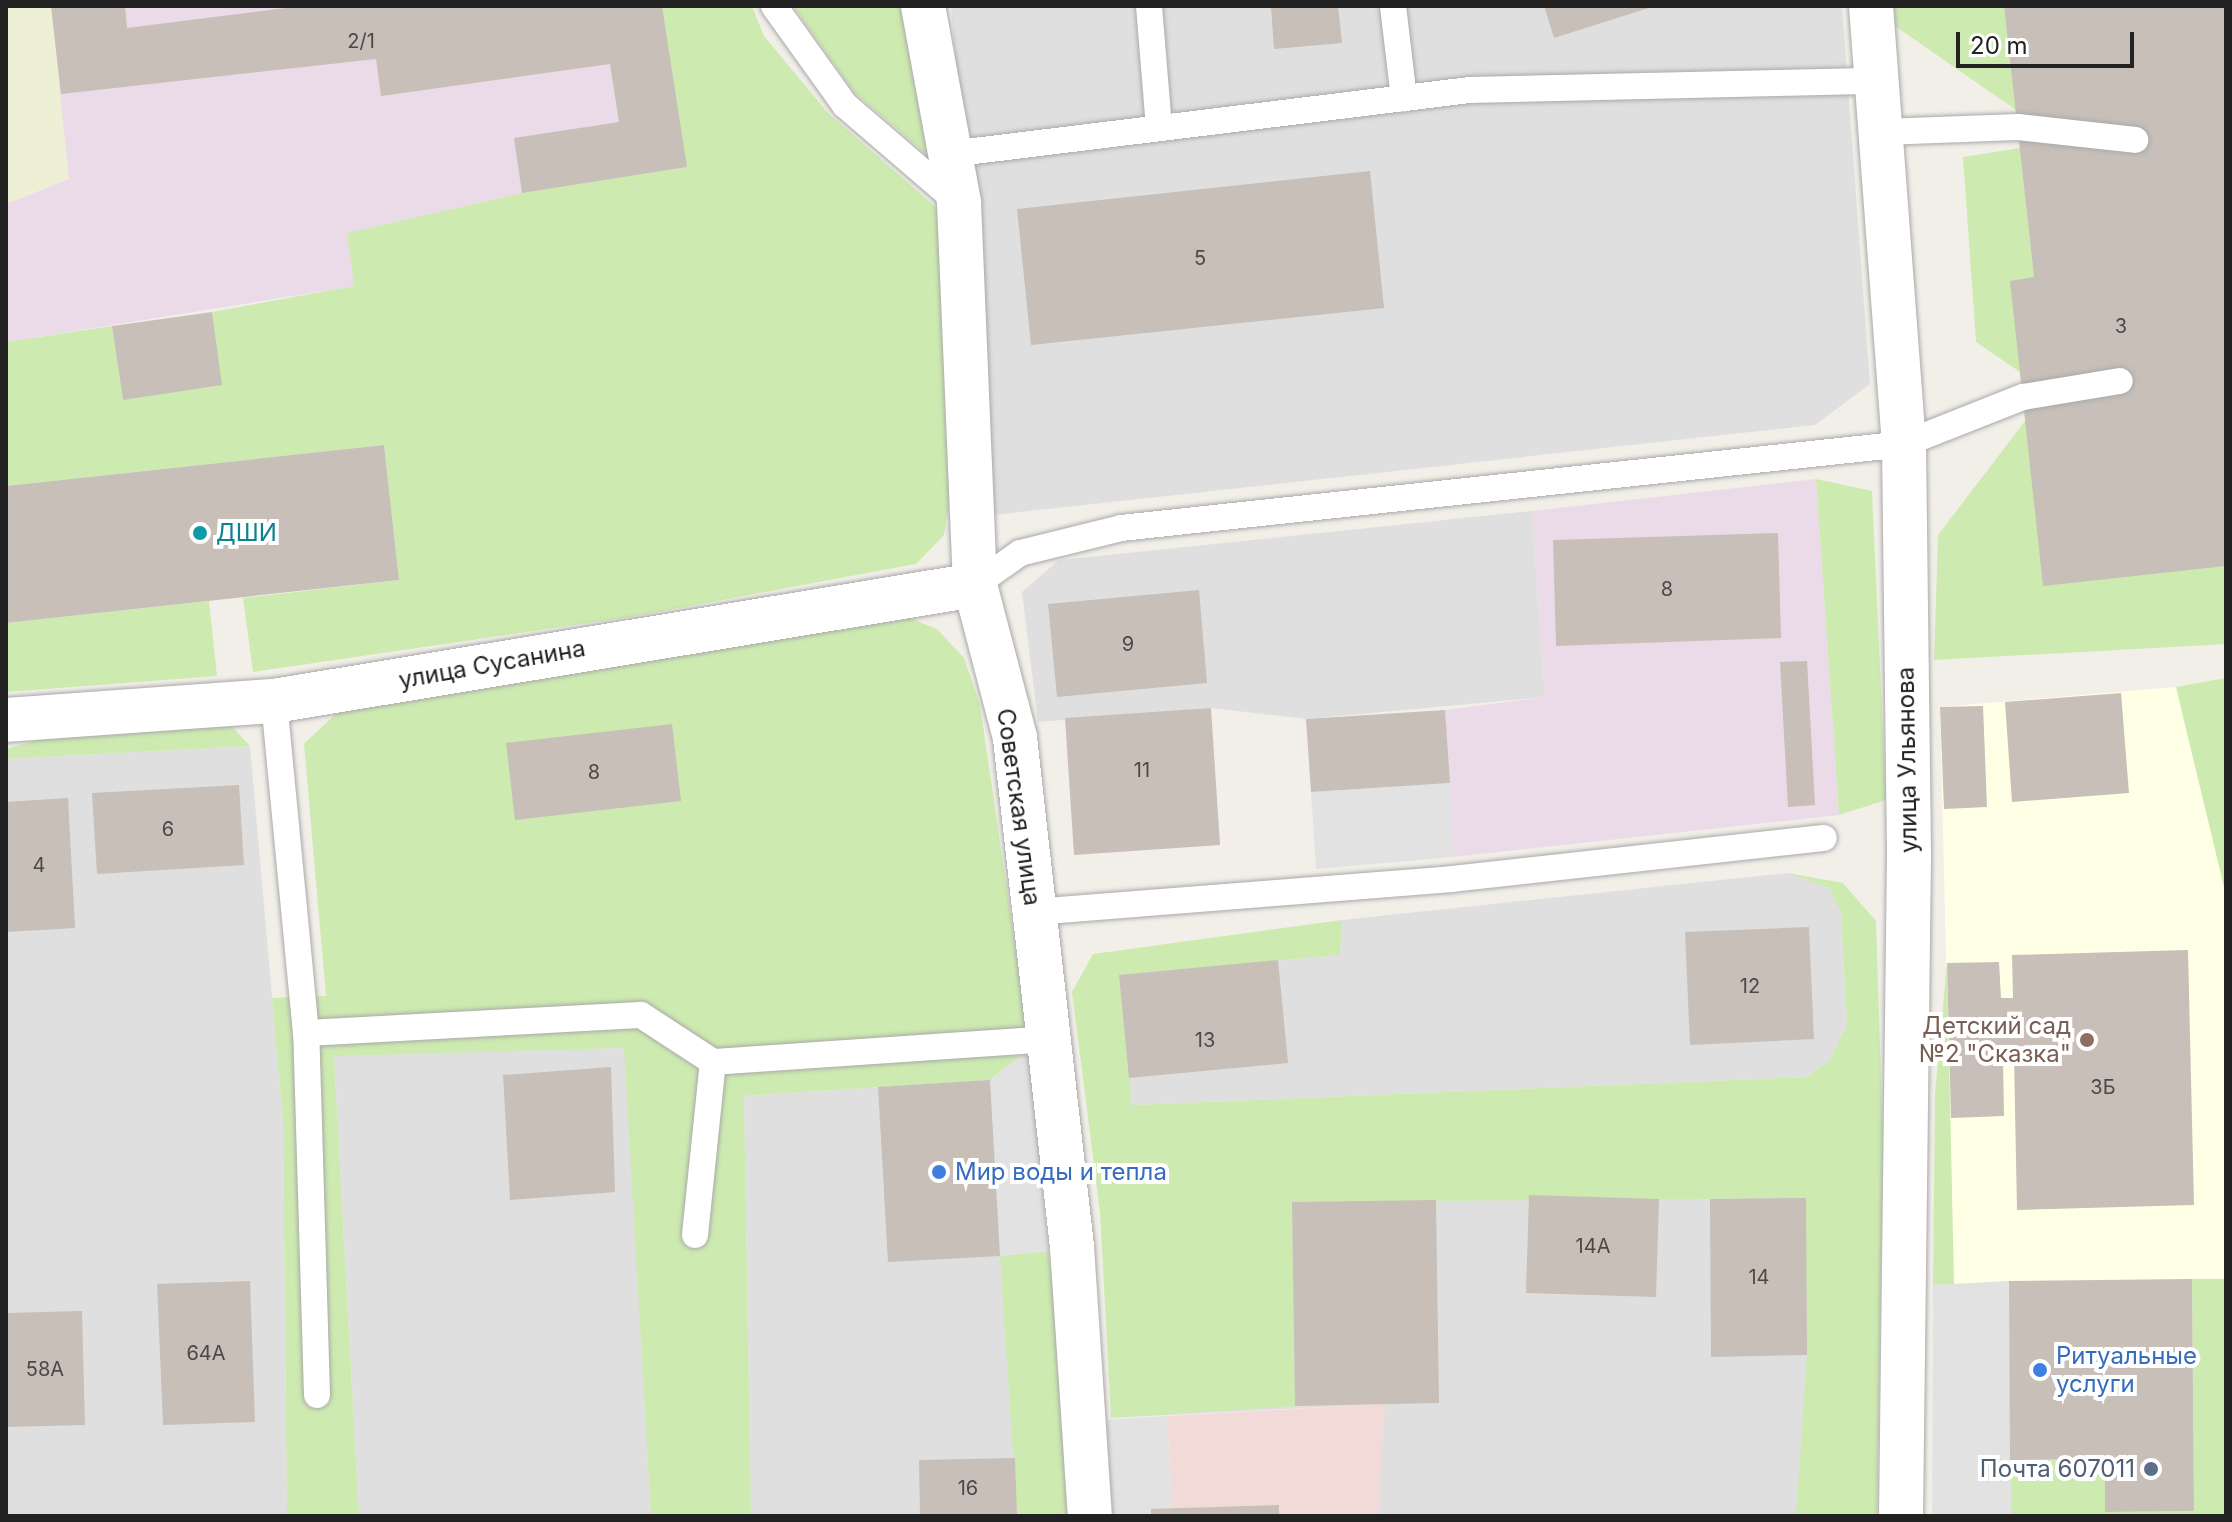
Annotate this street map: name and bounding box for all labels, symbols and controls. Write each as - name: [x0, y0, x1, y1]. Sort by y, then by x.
- scale bar: [1960, 16, 2138, 66]
- house number: 2/1: [347, 29, 375, 53]
- text: 20 m: [1970, 31, 2028, 60]
- house number: 5: [1194, 246, 1206, 270]
- house number: 3: [2115, 314, 2127, 338]
- place label: ДШИ: [216, 519, 277, 547]
- marker: ДШИ: [191, 524, 209, 542]
- house number: 8: [1661, 577, 1673, 601]
- house number: 9: [1122, 632, 1134, 656]
- street label: улица Сусанина: [396, 633, 588, 695]
- street label: улица Ульянова: [1891, 667, 1923, 853]
- street label: Советская улица: [991, 707, 1047, 907]
- house number: 11: [1134, 758, 1150, 782]
- house number: 8: [588, 760, 600, 784]
- house number: 6: [162, 817, 174, 841]
- house number: 4: [33, 853, 45, 877]
- house number: 12: [1740, 974, 1760, 998]
- place label: Детский сад №2 "Сказка": [1919, 1012, 2071, 1068]
- house number: 13: [1195, 1028, 1215, 1052]
- marker: Детский сад №2 "Сказка": [2078, 1031, 2096, 1049]
- house number: 3Б: [2090, 1075, 2116, 1099]
- place label: Мир воды и тепла: [955, 1158, 1167, 1186]
- marker: Мир воды и тепла: [930, 1163, 948, 1181]
- house number: 14А: [1576, 1234, 1610, 1258]
- house number: 14: [1748, 1265, 1770, 1289]
- house number: 64А: [186, 1341, 226, 1365]
- place label: Ритуальные услуги: [2056, 1342, 2197, 1398]
- house number: 58А: [26, 1357, 64, 1381]
- marker: Ритуальные услуги: [2031, 1361, 2049, 1379]
- place label: Почта 607011: [1980, 1455, 2135, 1483]
- marker: Почта 607011: [2142, 1460, 2160, 1478]
- house number: 16: [958, 1476, 978, 1500]

